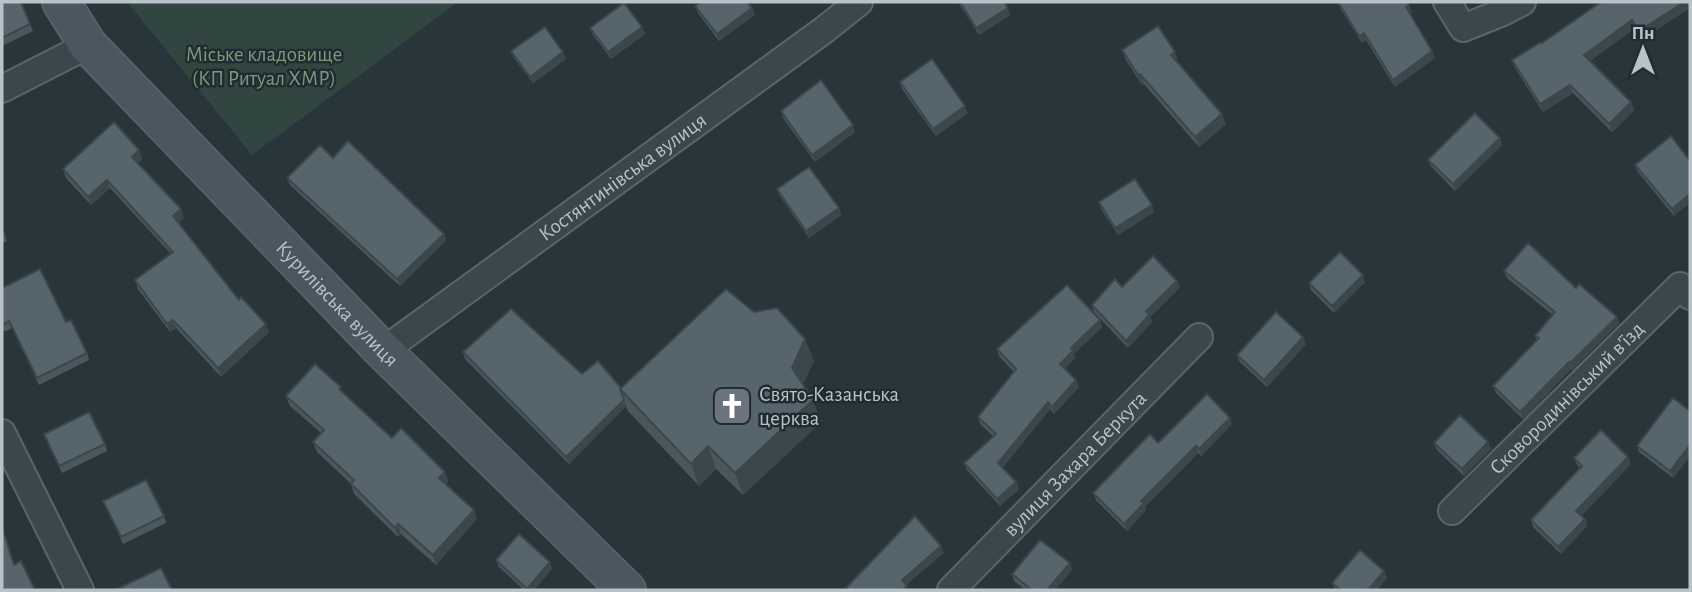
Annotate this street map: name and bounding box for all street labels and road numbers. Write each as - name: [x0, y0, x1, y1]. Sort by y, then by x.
- street label: Костянтинівська вулиця: [535, 109, 710, 245]
- street label: Курилівська вулиця: [272, 237, 402, 370]
- street label: Сковородинівський в’їзд: [1485, 318, 1648, 478]
- street label: вулиця Захара Беркута: [1000, 387, 1150, 540]

